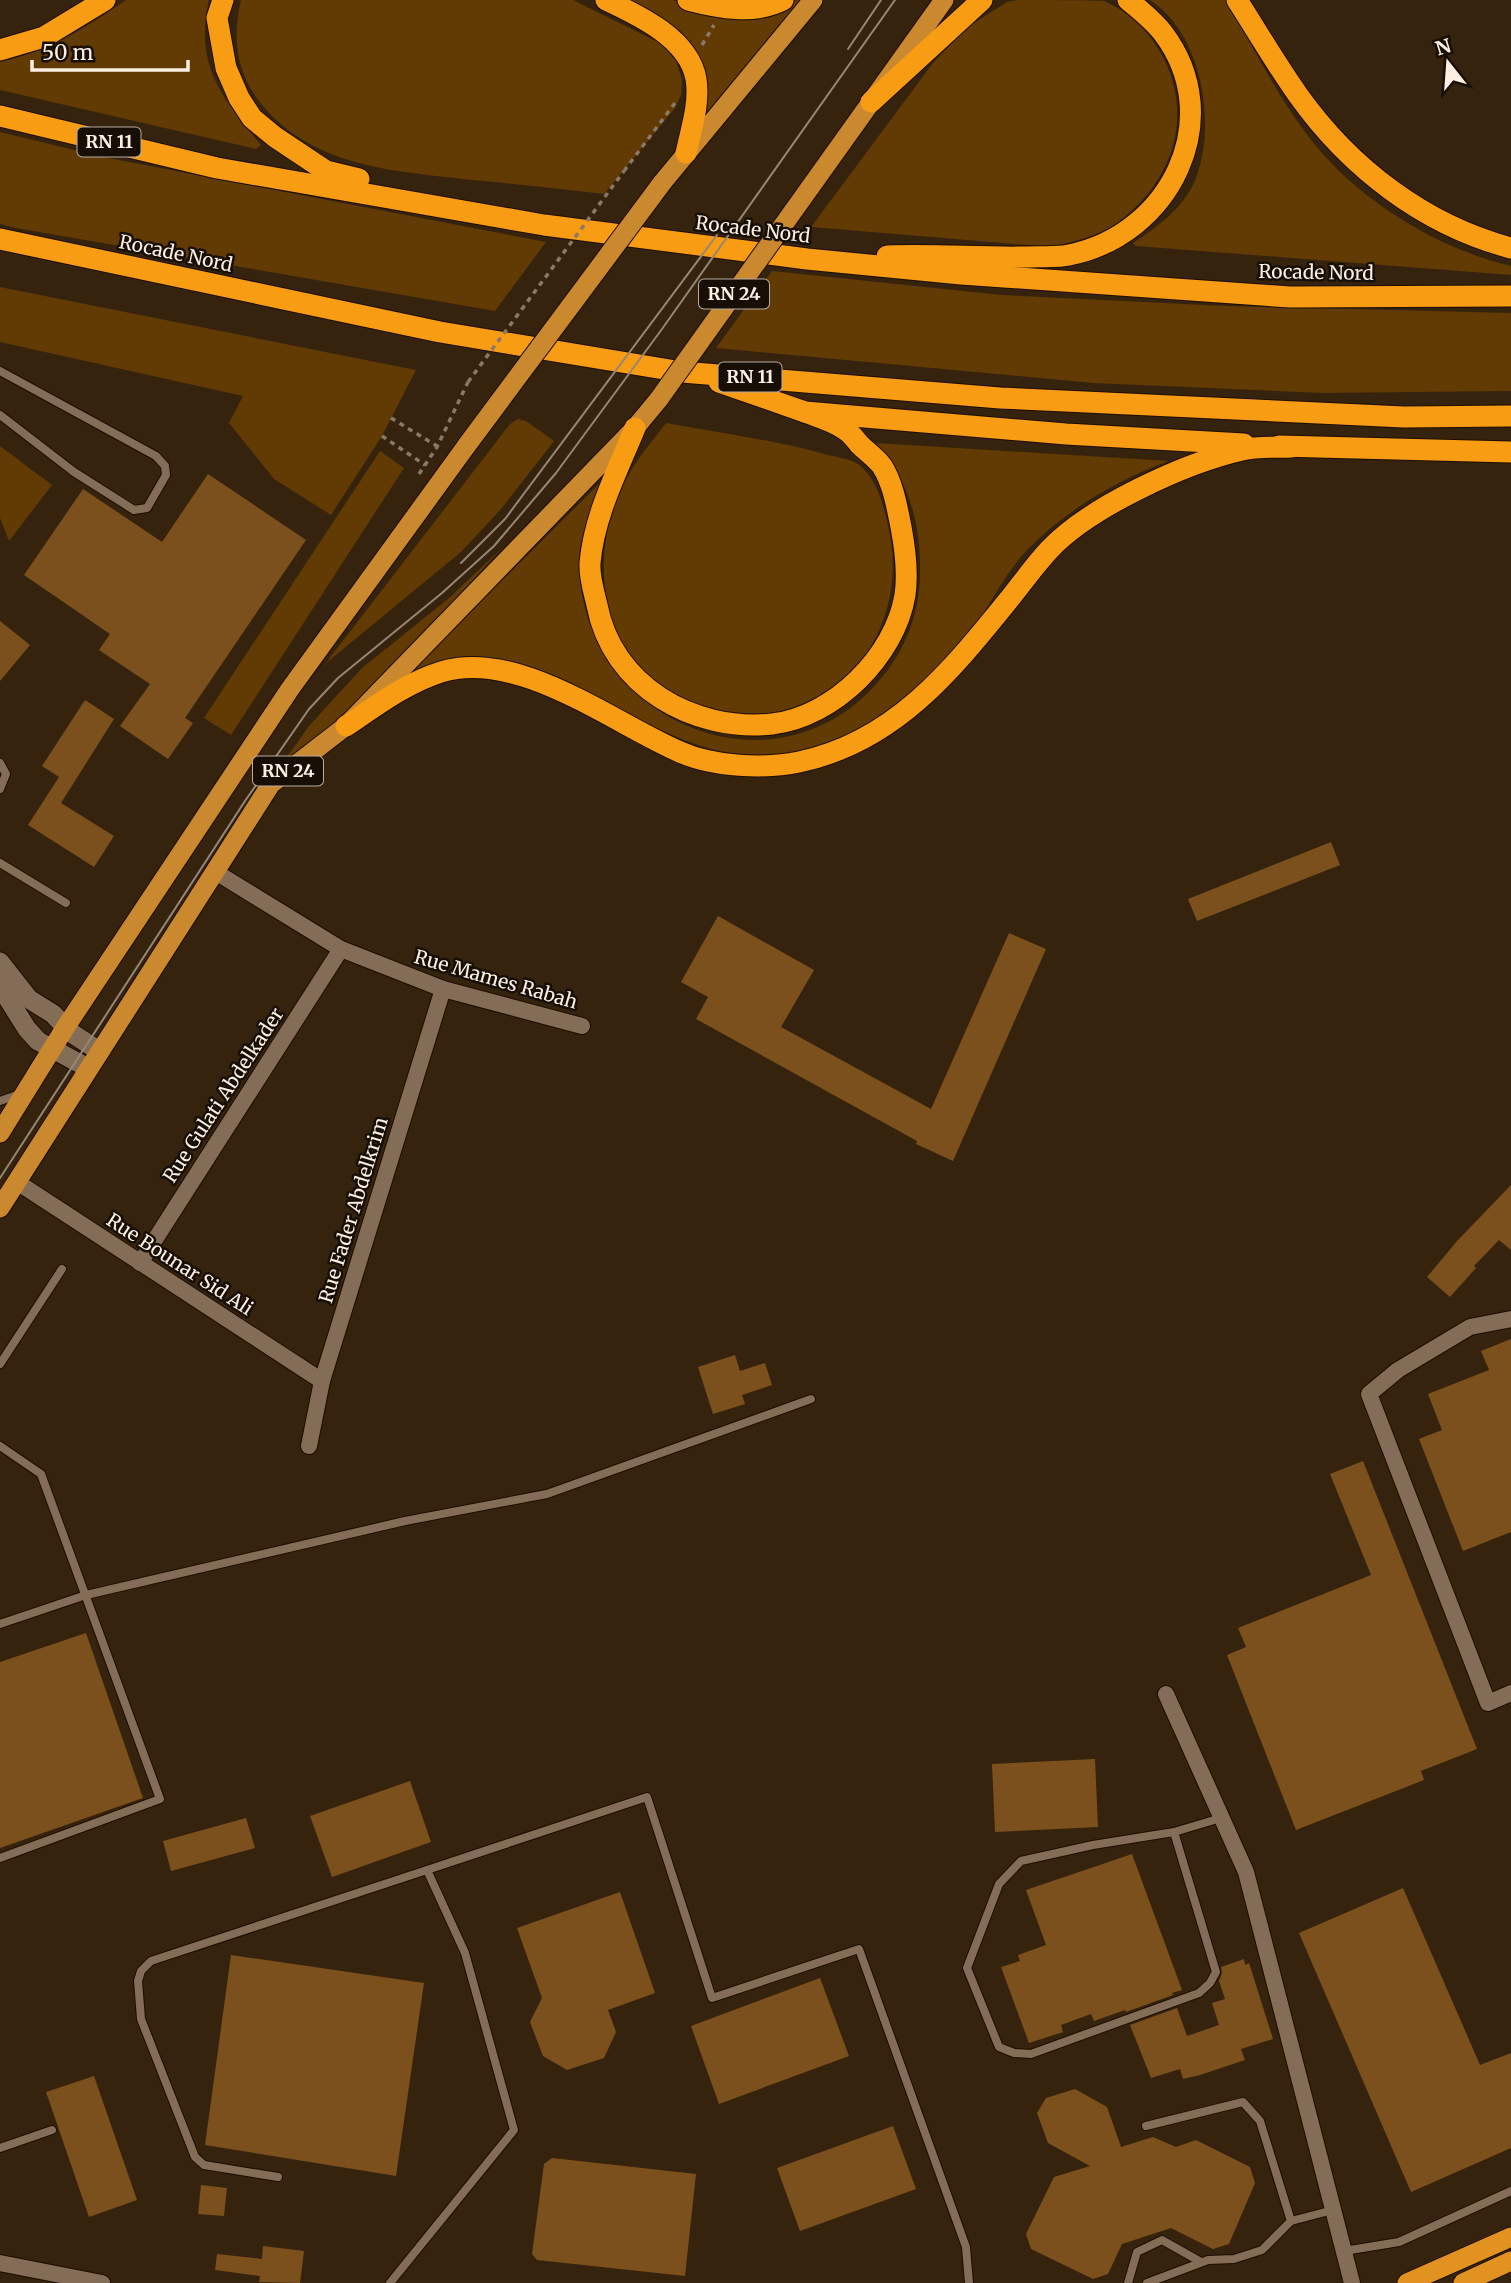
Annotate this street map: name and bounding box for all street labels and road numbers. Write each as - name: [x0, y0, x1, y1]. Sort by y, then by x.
- road number: RN 11: [78, 127, 140, 156]
- street label: Rocade Nord: [694, 210, 812, 248]
- street label: Rocade Nord: [117, 229, 235, 277]
- street label: Rocade Nord: [1258, 259, 1374, 285]
- road number: RN 24: [699, 280, 769, 308]
- road number: RN 11: [718, 362, 782, 391]
- road number: RN 24: [253, 756, 323, 786]
- street label: Rue Mames Rabah: [412, 944, 581, 1014]
- street label: Rue Gulati Abdelkader: [157, 1003, 289, 1187]
- street label: Rue Fader Abdelkrim: [313, 1114, 393, 1306]
- street label: Rue Bounar Sid Ali: [102, 1208, 258, 1320]

